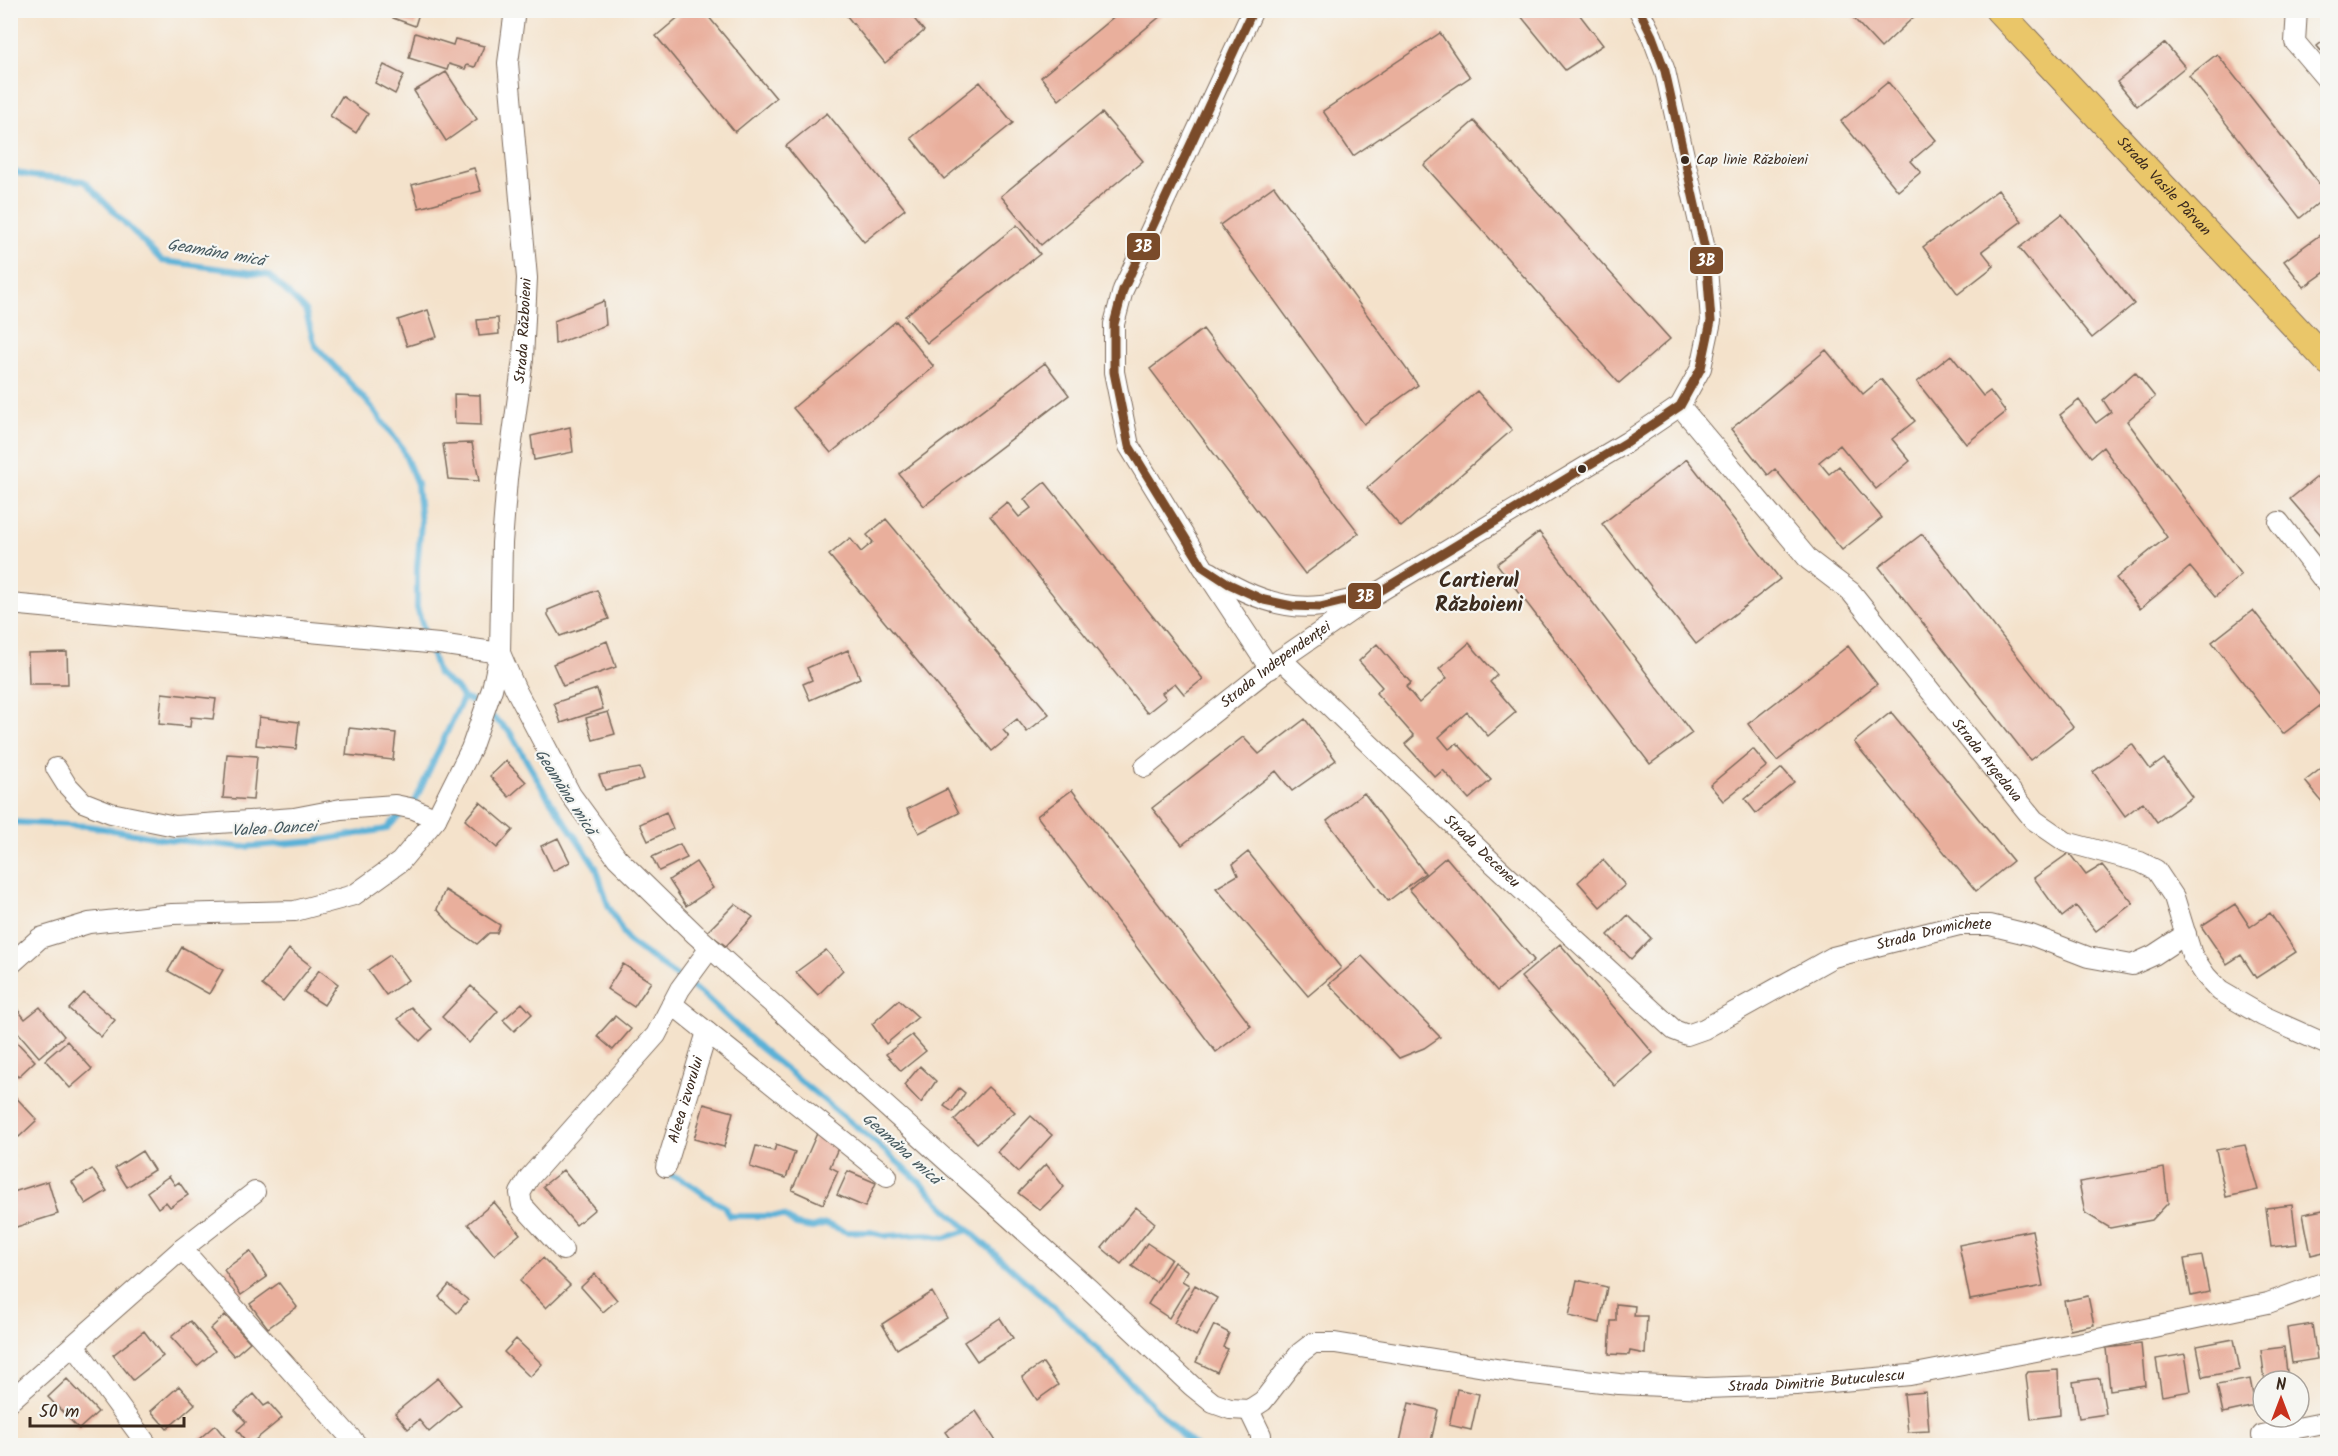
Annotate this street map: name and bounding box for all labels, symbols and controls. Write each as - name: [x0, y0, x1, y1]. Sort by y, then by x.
- street label: Strada Vasile Pârvan: [2110, 131, 2217, 242]
- place label: Cap linie Războieni: [1696, 149, 1808, 171]
- marker: Cap linie Războieni: [1679, 154, 1691, 166]
- water label: Geamăna mică: [165, 232, 271, 275]
- line badge: 3B: [1126, 232, 1161, 261]
- text: 3B: [1133, 235, 1152, 260]
- line badge: 3B: [1689, 246, 1724, 275]
- text: 3B: [1696, 249, 1715, 274]
- street label: Strada Războieni: [508, 276, 539, 385]
- unlabelled marker: [1576, 463, 1588, 475]
- district label: Cartierul Războieni: [1435, 565, 1523, 622]
- line badge: 3B: [1347, 582, 1382, 610]
- text: 3B: [1355, 585, 1374, 610]
- street label: Strada Independenței: [1215, 615, 1338, 715]
- street label: Strada Argedava: [1945, 713, 2028, 808]
- water label: Geamăna mică: [528, 744, 605, 844]
- street label: Strada Deceneu: [1438, 809, 1525, 894]
- water label: Valea Oancei: [231, 814, 320, 844]
- street label: Strada Dromichete: [1874, 913, 1992, 958]
- street label: Aleea izvorului: [662, 1052, 711, 1146]
- water label: Geamăna mică: [856, 1107, 949, 1194]
- street label: Strada Dimitrie Butuculescu: [1728, 1364, 1906, 1399]
- north arrow: [2251, 1369, 2311, 1429]
- text: N: [2276, 1373, 2286, 1398]
- scale bar: [30, 1390, 184, 1428]
- text: 50 m: [39, 1398, 79, 1427]

